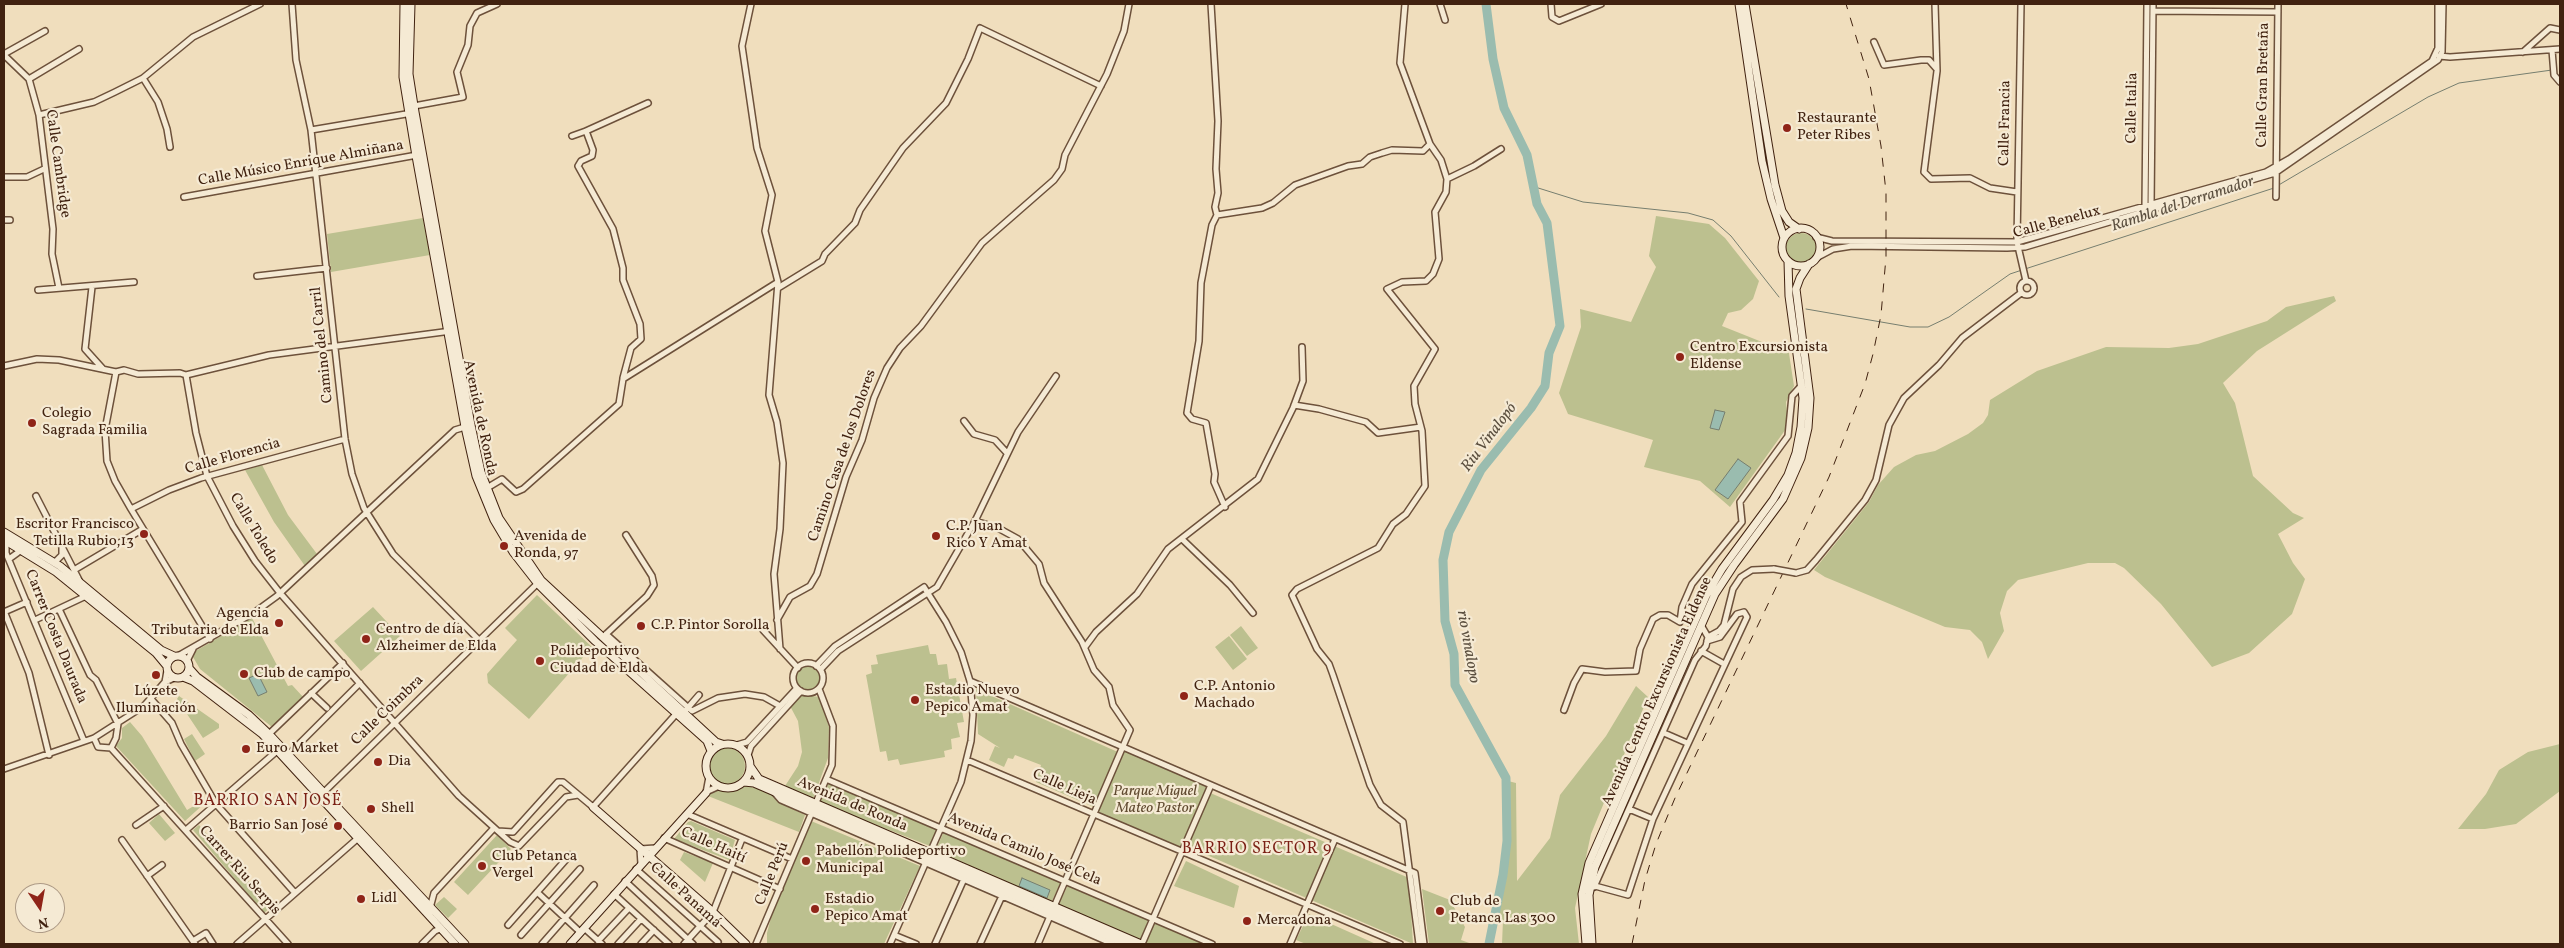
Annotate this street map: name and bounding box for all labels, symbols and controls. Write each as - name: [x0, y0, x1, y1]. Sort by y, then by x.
- street label: Calle Gran Bretaña: [2254, 22, 2274, 148]
- street label: Calle Italia: [2123, 72, 2143, 144]
- street label: Calle Francia: [1996, 80, 2016, 166]
- street label: Calle Cambridge: [40, 109, 74, 219]
- place label: Restaurante Peter Ribes: [1797, 110, 1877, 145]
- marker: Restaurante Peter Ribes: [1781, 122, 1793, 134]
- street label: Calle Músico Enrique Almiñana: [197, 137, 405, 191]
- water label: Rambla del Derramador: [2109, 173, 2257, 237]
- street label: Calle Benelux: [2011, 203, 2103, 243]
- street label: Camino del Carril: [308, 286, 338, 404]
- place label: Centro Excursionista Eldense: [1690, 339, 1828, 374]
- marker: Centro Excursionista Eldense: [1674, 351, 1686, 363]
- street label: Avenida de Ronda: [458, 358, 500, 478]
- street label: Camino Casa de los Dolores: [805, 368, 881, 544]
- water label: Riu Vinalopó: [1458, 400, 1522, 476]
- place label: Colegio Sagrada Familia: [42, 405, 147, 440]
- marker: Colegio Sagrada Familia: [26, 417, 38, 429]
- street label: Calle Florencia: [183, 435, 283, 479]
- street label: Calle Toledo: [225, 490, 281, 568]
- place label: Escritor Francisco Tetilla Rubio,13: [16, 516, 134, 551]
- place label: C.P. Juan Rico Y Amat: [946, 518, 1027, 553]
- marker: Escritor Francisco Tetilla Rubio,13: [138, 528, 150, 540]
- place label: Avenida de Ronda, 97: [514, 528, 587, 563]
- marker: C.P. Juan Rico Y Amat: [930, 530, 942, 542]
- marker: Avenida de Ronda, 97: [498, 540, 510, 552]
- street label: Carrer Costa Daurada: [20, 567, 90, 707]
- street label: Avenida Centro Excursionista Eldense: [1599, 574, 1717, 810]
- place label: Agencia Tributaria de Elda: [151, 605, 269, 640]
- water label: rio vinalopo: [1451, 609, 1483, 685]
- marker: Agencia Tributaria de Elda: [273, 617, 285, 629]
- place label: C.P. Pintor Sorolla: [651, 617, 769, 635]
- marker: C.P. Pintor Sorolla: [635, 620, 647, 632]
- place label: Centro de día Alzheimer de Elda: [376, 621, 497, 656]
- marker: Centro de día Alzheimer de Elda: [360, 633, 372, 645]
- place label: Polideportivo Ciudad de Elda: [550, 643, 648, 678]
- marker: Polideportivo Ciudad de Elda: [534, 655, 546, 667]
- place label: Club de campo: [254, 665, 351, 683]
- marker: Club de campo: [238, 668, 250, 680]
- marker: Lúzete Iluminación: [150, 669, 162, 681]
- street label: Calle Coimbra: [348, 672, 428, 750]
- place label: C.P. Antonio Machado: [1194, 678, 1275, 713]
- place label: Estadio Nuevo Pepico Amat: [925, 682, 1019, 717]
- place label: Lúzete Iluminación: [116, 683, 196, 718]
- marker: C.P. Antonio Machado: [1178, 690, 1190, 702]
- marker: Estadio Nuevo Pepico Amat: [909, 694, 921, 706]
- place label: Euro Market: [256, 740, 339, 758]
- marker: Euro Market: [240, 743, 252, 755]
- place label: Dia: [388, 753, 411, 771]
- marker: Dia: [372, 756, 384, 768]
- street label: Calle Lieja: [1029, 766, 1099, 810]
- street label: Avenida de Ronda: [794, 774, 910, 836]
- park label: Parque Miguel Mateo Pastor: [1113, 783, 1197, 818]
- district label: BARRIO SAN JOSÉ: [192, 792, 344, 812]
- place label: Shell: [381, 800, 414, 818]
- marker: Shell: [365, 803, 377, 815]
- street label: Avenida Camilo José Cela: [944, 809, 1104, 891]
- place label: Barrio San José: [229, 817, 328, 835]
- marker: Barrio San José: [332, 820, 344, 832]
- street label: Carrer Riu Serpis: [194, 823, 284, 919]
- street label: Calle Haití: [678, 824, 748, 868]
- street label: Calle Perú: [752, 840, 794, 908]
- district label: BARRIO SECTOR 9: [1180, 840, 1334, 860]
- place label: Pabellón Polideportivo Municipal: [816, 843, 966, 878]
- place label: Club Petanca Vergel: [492, 848, 577, 883]
- marker: Pabellón Polideportivo Municipal: [800, 855, 812, 867]
- street label: Calle Panamá: [646, 859, 724, 933]
- marker: Club Petanca Vergel: [476, 860, 488, 872]
- north arrow: [15, 883, 65, 933]
- place label: Lidl: [371, 890, 397, 908]
- place label: Estadio Pepico Amat: [825, 891, 908, 926]
- marker: Lidl: [355, 893, 367, 905]
- place label: Club de Petanca Las 300: [1450, 893, 1555, 928]
- marker: Estadio Pepico Amat: [809, 903, 821, 915]
- marker: Club de Petanca Las 300: [1434, 905, 1446, 917]
- text: N: [36, 912, 50, 933]
- place label: Mercadona: [1257, 912, 1331, 930]
- marker: Mercadona: [1241, 915, 1253, 927]

